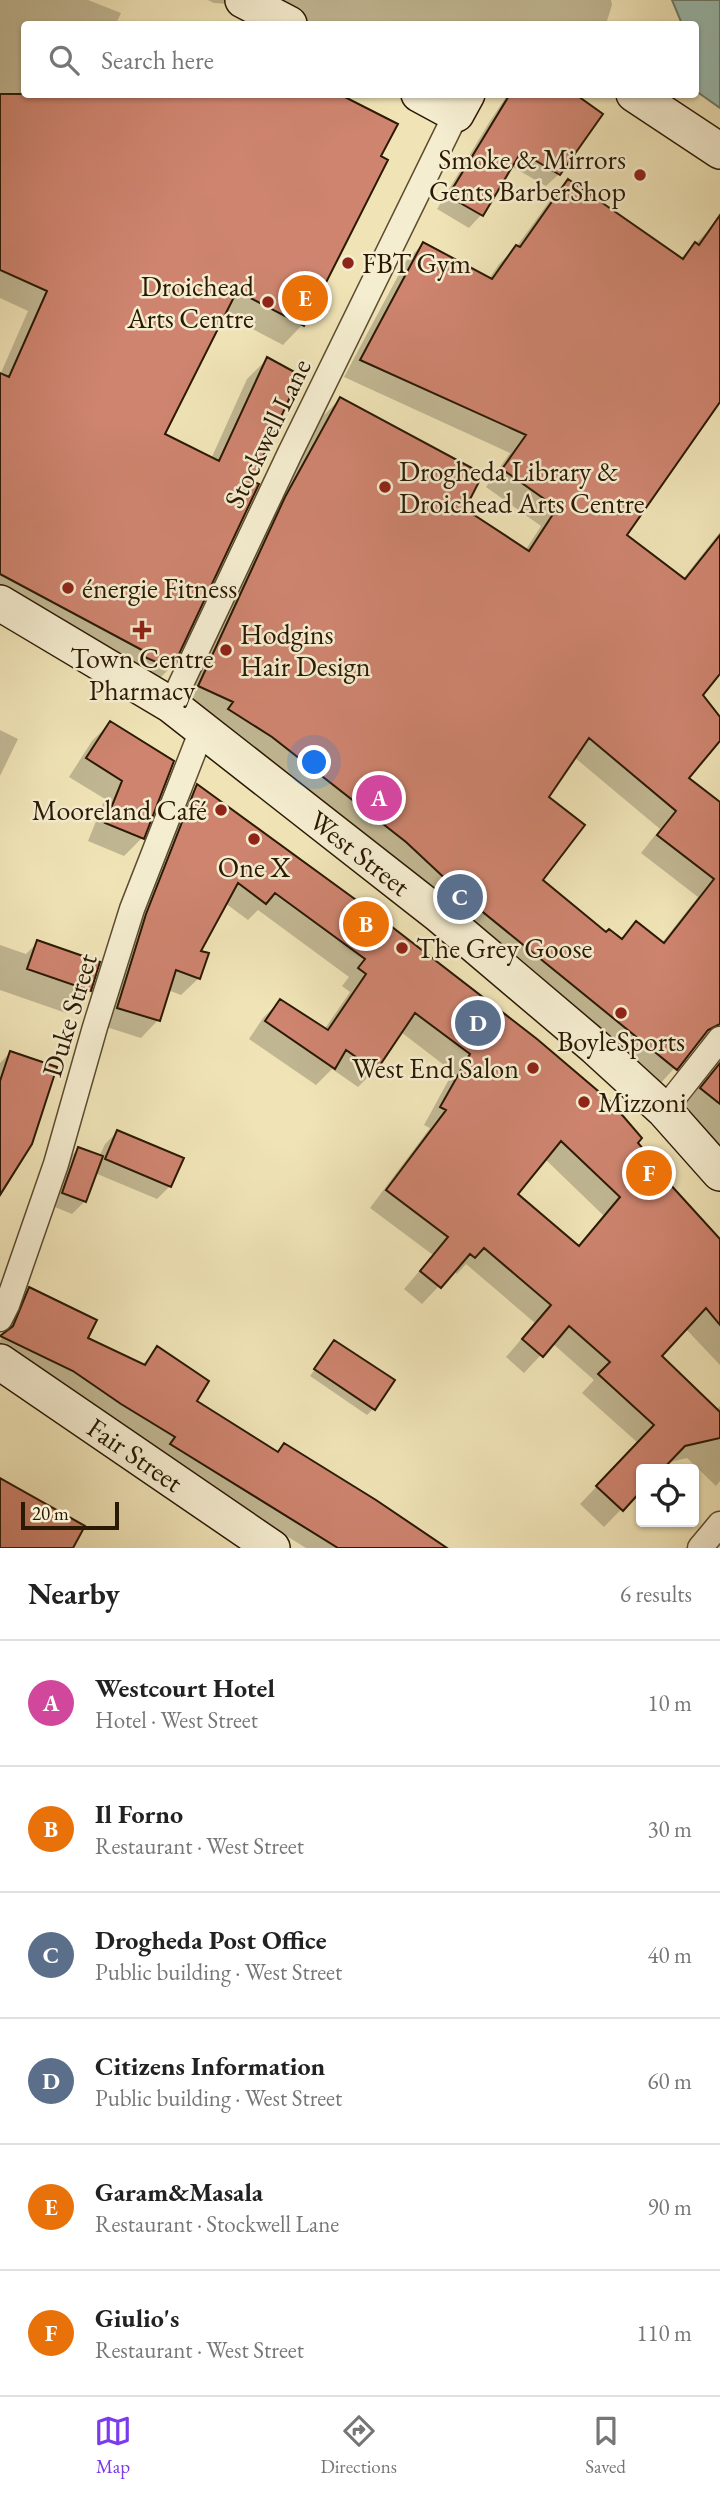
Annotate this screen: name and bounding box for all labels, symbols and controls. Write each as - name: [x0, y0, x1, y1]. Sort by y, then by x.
- search box: [21, 21, 699, 98]
- icon: search: [45, 41, 83, 79]
- text: Search here: [101, 43, 214, 77]
- place label: Smoke & Mirrors Gents BarberShop: [429, 141, 626, 209]
- marker: Smoke & Mirrors Gents BarberShop: [632, 167, 648, 183]
- place label: FBT Gym: [362, 245, 471, 281]
- marker: FBT Gym: [340, 255, 356, 271]
- place label: Droichead Arts Centre: [126, 268, 255, 336]
- pin: E: [282, 272, 328, 324]
- marker: Droichead Arts Centre: [260, 294, 276, 310]
- street label: Stockwell Lane: [215, 352, 319, 514]
- place label: Drogheda Library & Droichead Arts Centre: [399, 453, 645, 521]
- marker: Drogheda Library & Droichead Arts Centre: [377, 479, 393, 495]
- place label: énergie Fitness: [82, 570, 237, 606]
- marker: énergie Fitness: [60, 580, 76, 596]
- place label: Hodgins Hair Design: [240, 616, 371, 684]
- marker: Town Centre Pharmacy: [134, 622, 150, 638]
- place label: Town Centre Pharmacy: [70, 640, 214, 708]
- marker: Hodgins Hair Design: [218, 642, 234, 658]
- your location: [297, 745, 331, 779]
- pin: A: [356, 772, 402, 824]
- place label: Mooreland Café: [32, 792, 207, 828]
- marker: Mooreland Café: [213, 802, 229, 818]
- street label: West Street: [302, 802, 418, 904]
- marker: One X: [246, 831, 262, 847]
- place label: One X: [218, 849, 290, 885]
- pin: C: [437, 871, 483, 923]
- pin: B: [343, 898, 389, 950]
- place label: The Grey Goose: [416, 930, 592, 966]
- marker: The Grey Goose: [394, 940, 410, 956]
- street label: Duke Street: [33, 949, 105, 1081]
- pin: D: [455, 997, 501, 1049]
- marker: BoyleSports: [613, 1005, 629, 1021]
- place label: BoyleSports: [557, 1023, 685, 1059]
- place label: West End Salon: [352, 1050, 519, 1086]
- marker: West End Salon: [525, 1060, 541, 1076]
- place label: Mizzoni: [598, 1084, 687, 1120]
- marker: Mizzoni: [576, 1094, 592, 1110]
- pin: F: [626, 1147, 672, 1199]
- street label: Fair Street: [81, 1409, 190, 1500]
- map controls: [636, 1464, 699, 1527]
- button: locate: [636, 1464, 699, 1527]
- scale bar: [21, 1499, 119, 1531]
- text: 20 m: [32, 1501, 69, 1526]
- text: Nearby: [28, 1574, 120, 1613]
- text: 6 results: [620, 1579, 692, 1609]
- text: Westcourt Hotel: [95, 1671, 275, 1705]
- text: A: [43, 1688, 59, 1718]
- text: 10 m: [647, 1688, 692, 1718]
- text: Hotel · West Street: [95, 1705, 258, 1735]
- text: Il Forno: [95, 1797, 183, 1831]
- text: B: [44, 1814, 58, 1844]
- text: 30 m: [647, 1814, 692, 1844]
- text: Restaurant · West Street: [95, 1831, 304, 1861]
- text: Drogheda Post Office: [95, 1923, 327, 1957]
- text: C: [43, 1940, 59, 1970]
- text: 40 m: [647, 1940, 692, 1970]
- text: Public building · West Street: [95, 1957, 342, 1987]
- text: Citizens Information: [95, 2049, 325, 2083]
- text: D: [42, 2066, 60, 2096]
- text: 60 m: [647, 2066, 692, 2096]
- text: Public building · West Street: [95, 2083, 342, 2113]
- text: Garam&Masala: [95, 2175, 263, 2209]
- text: E: [44, 2192, 58, 2222]
- text: 90 m: [647, 2192, 692, 2222]
- text: Restaurant · Stockwell Lane: [95, 2209, 339, 2239]
- text: Giulio's: [95, 2301, 179, 2335]
- text: F: [45, 2318, 57, 2348]
- text: 110 m: [636, 2318, 692, 2348]
- text: Restaurant · West Street: [95, 2335, 304, 2365]
- tab: Map: [94, 2412, 132, 2479]
- tab: Directions: [320, 2412, 397, 2479]
- tab: Saved: [585, 2412, 626, 2479]

